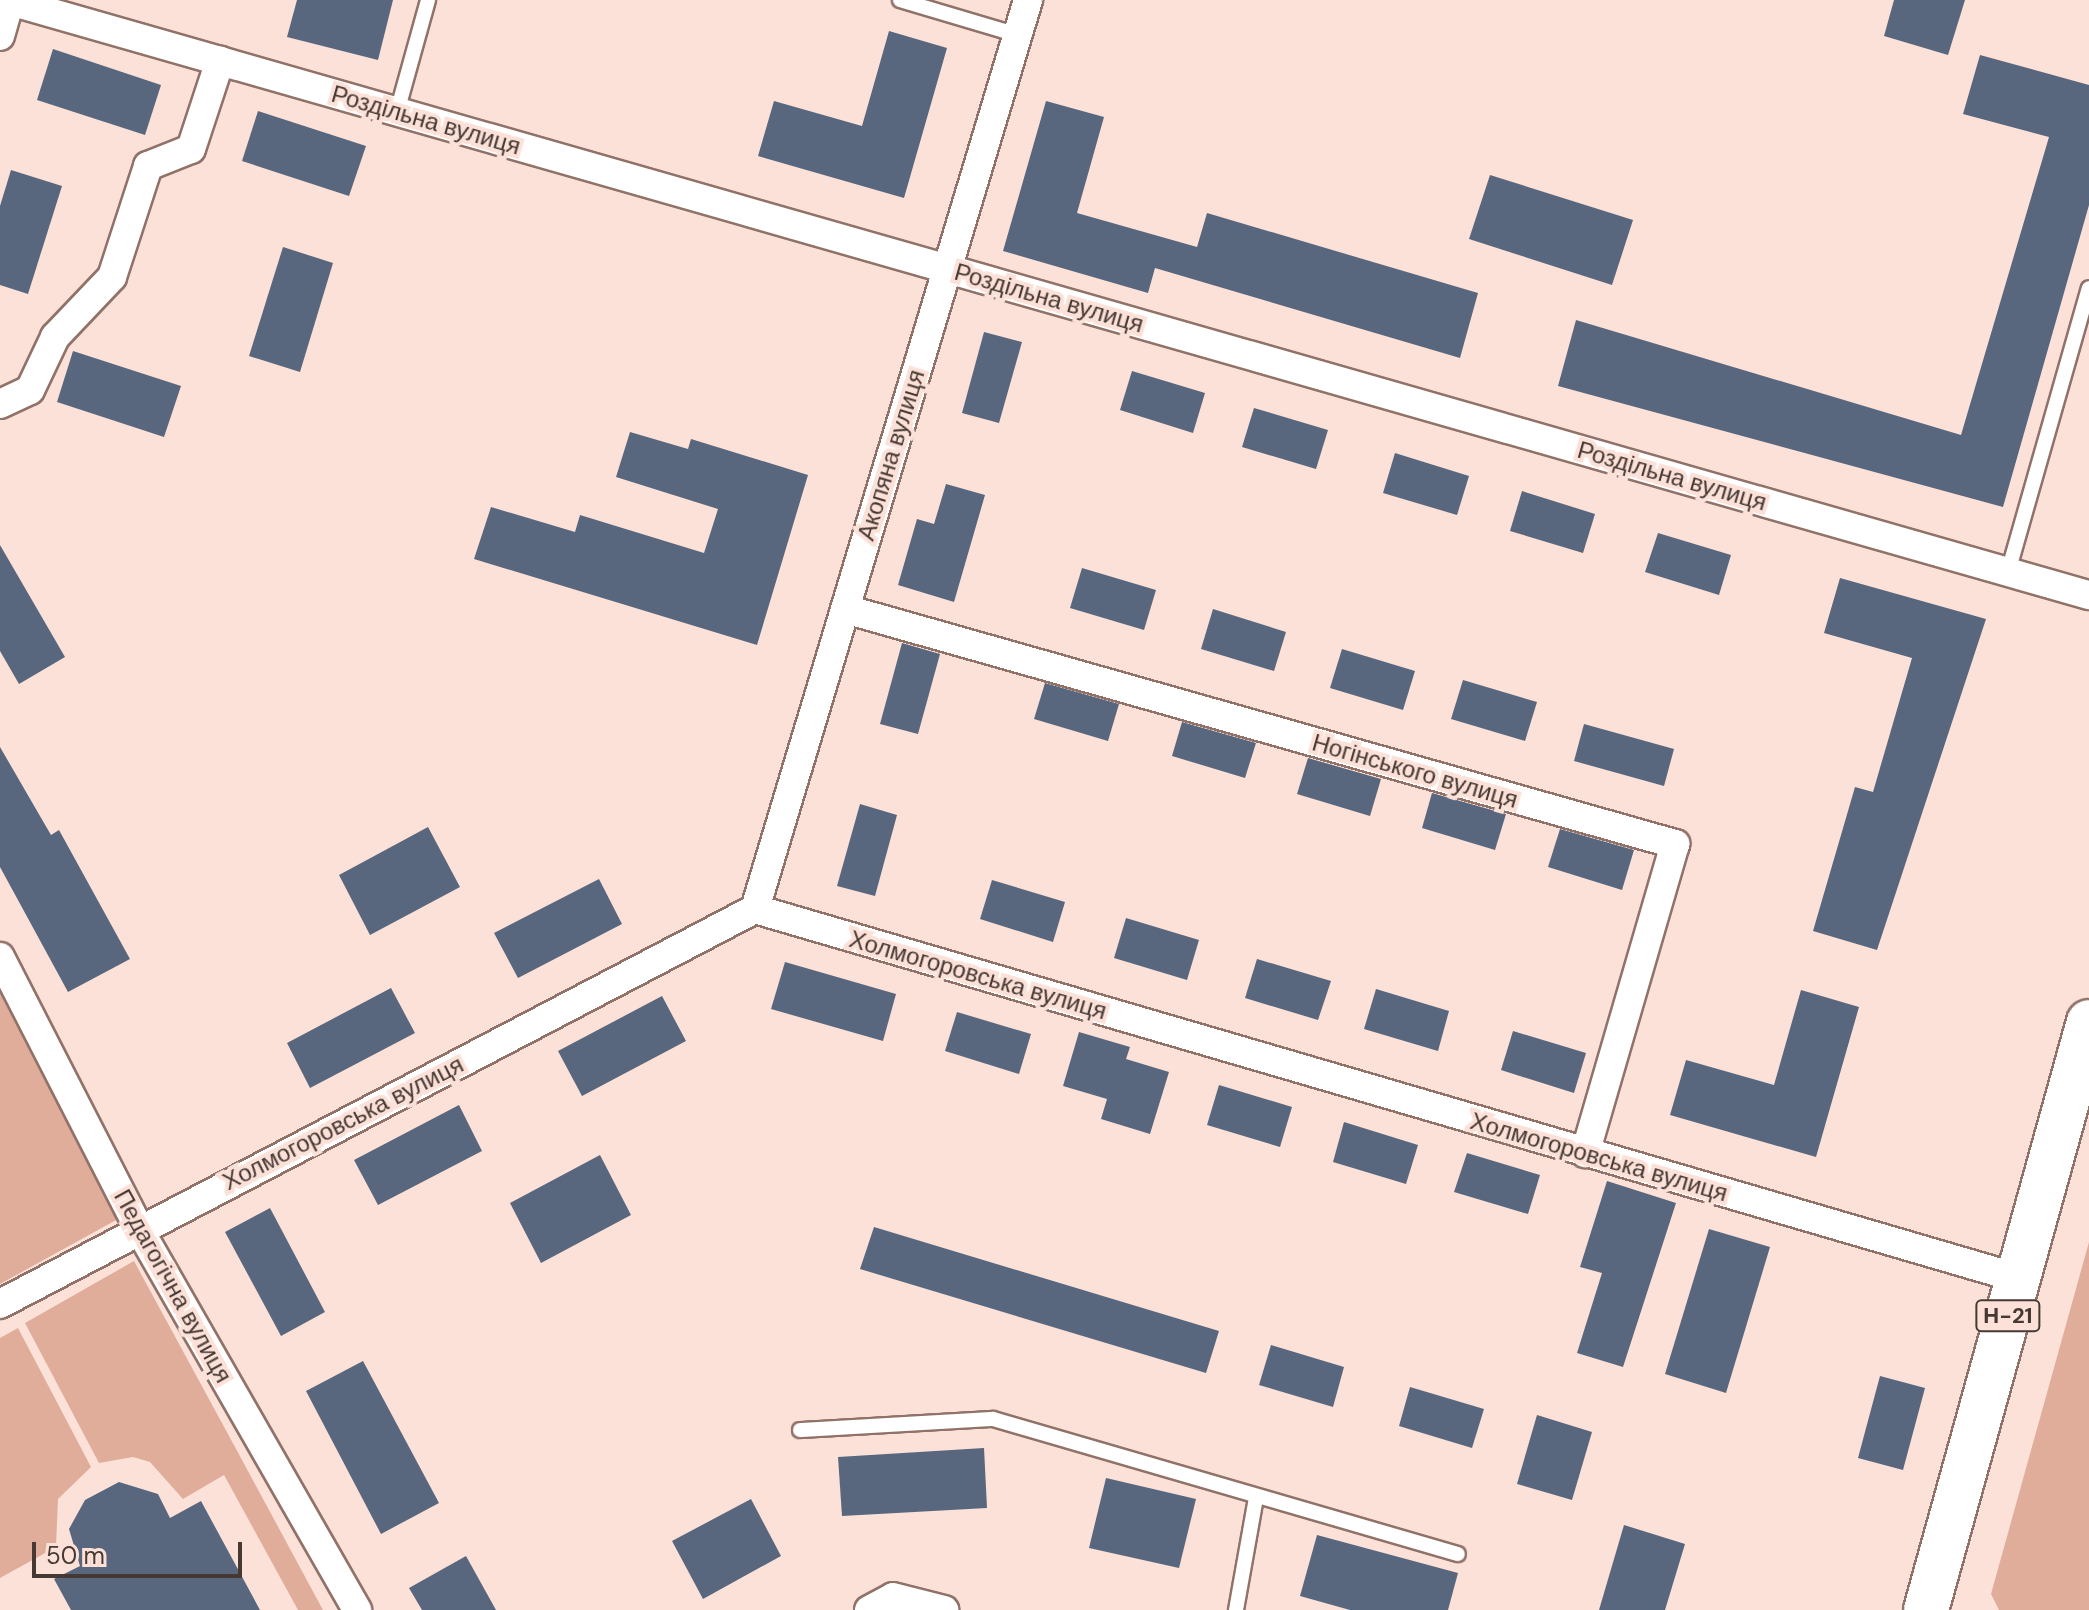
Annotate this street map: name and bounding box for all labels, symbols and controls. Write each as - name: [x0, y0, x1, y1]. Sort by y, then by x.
- street label: Роздільна вулиця: [328, 79, 524, 161]
- street label: Роздільна вулиця: [951, 257, 1147, 339]
- street label: Акопяна вулиця: [851, 366, 931, 544]
- street label: Роздільна вулиця: [1574, 435, 1770, 517]
- street label: Ногінського вулиця: [1309, 728, 1521, 814]
- street label: Холмогоровська вулиця: [846, 924, 1110, 1026]
- street label: Холмогоровська вулиця: [218, 1050, 468, 1196]
- street label: Холмогоровська вулиця: [1467, 1106, 1731, 1208]
- street label: Педагогічна вулиця: [108, 1184, 238, 1388]
- road number: Н-21: [1974, 1298, 2042, 1334]
- scale bar: [36, 1526, 246, 1576]
- text: 50 m: [46, 1540, 105, 1571]

